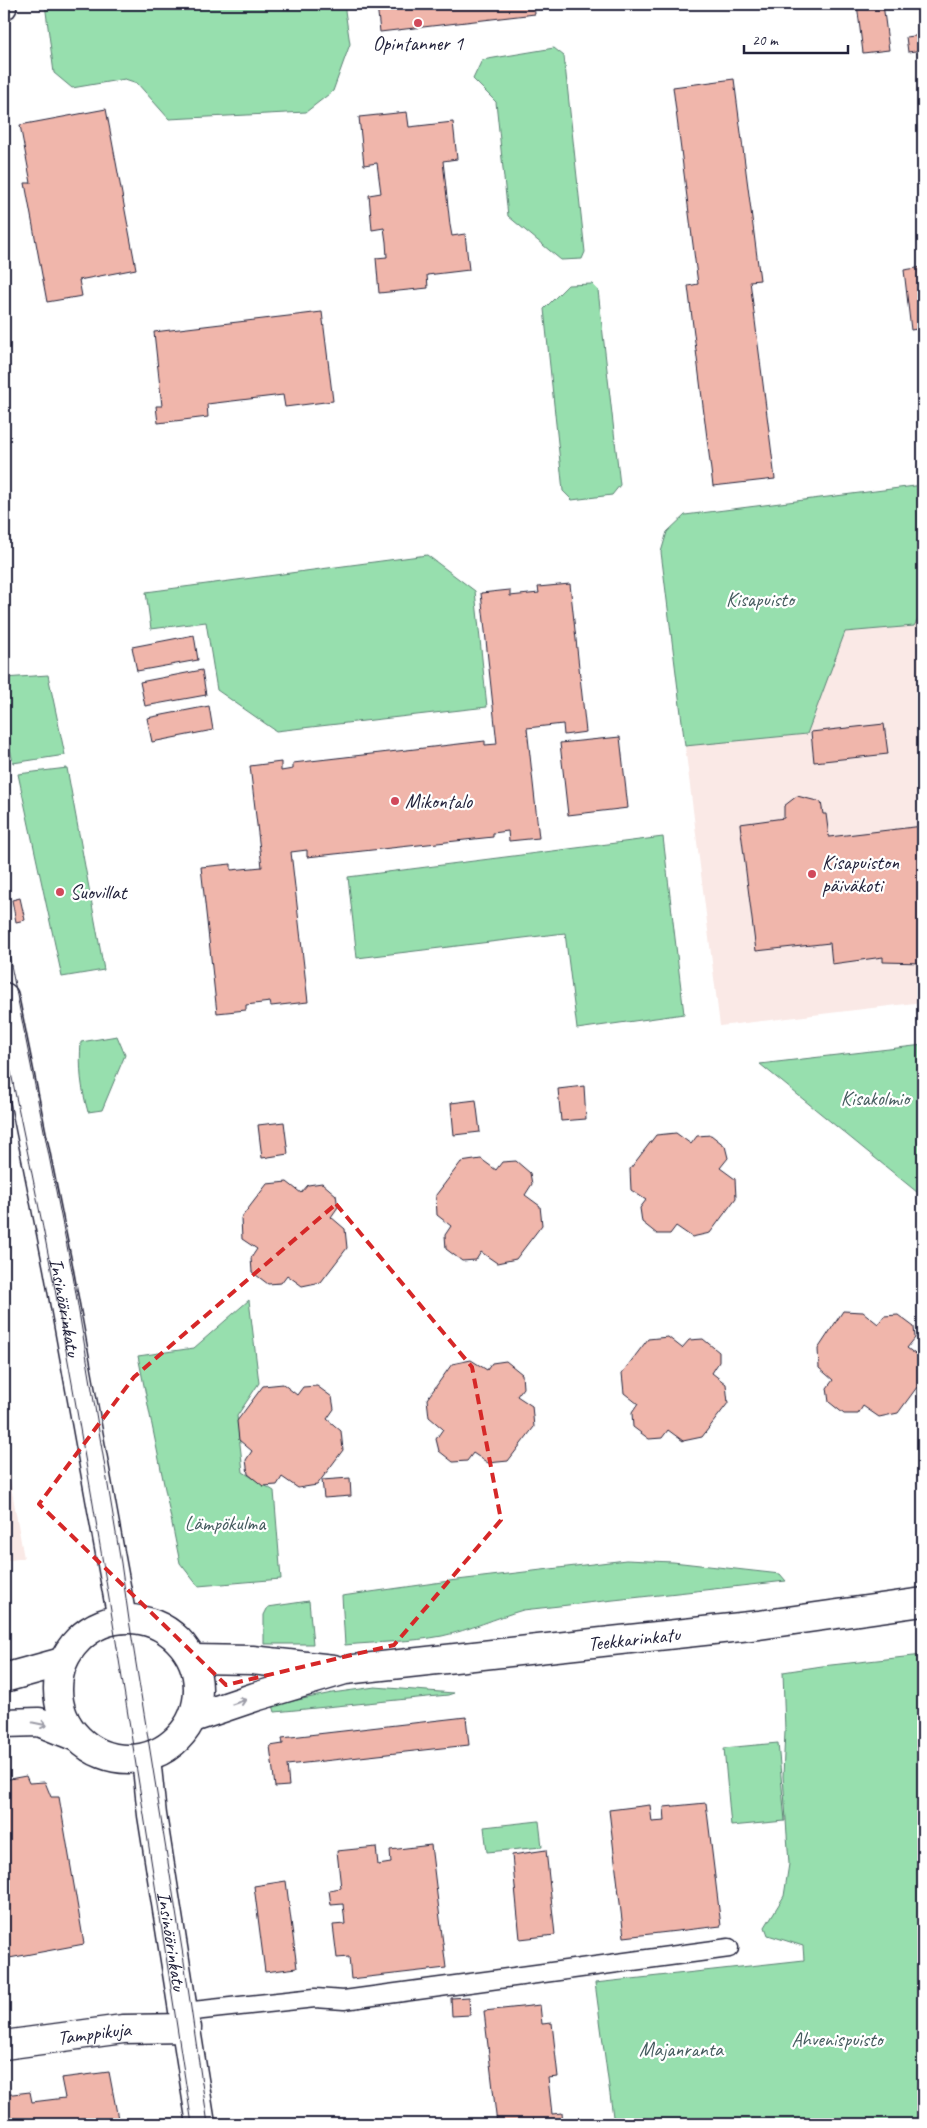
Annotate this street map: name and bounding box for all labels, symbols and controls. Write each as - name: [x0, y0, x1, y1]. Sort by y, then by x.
- marker: Opintanner 1: [412, 17, 424, 29]
- scale bar: [744, 22, 848, 54]
- place label: Opintanner 1: [373, 31, 464, 56]
- text: 20 m: [752, 31, 779, 50]
- park label: Kisapuisto: [726, 587, 796, 612]
- place label: Mikontalo: [405, 789, 473, 814]
- marker: Mikontalo: [389, 795, 401, 807]
- place label: Kisapuiston päiväkoti: [822, 850, 900, 898]
- marker: Kisapuiston päiväkoti: [806, 868, 818, 880]
- place label: Suovillat: [70, 880, 129, 905]
- marker: Suovillat: [54, 886, 66, 898]
- park label: Kisakolmio: [841, 1086, 911, 1111]
- street label: Insinöörinkatu: [44, 1255, 87, 1360]
- park label: Lämpökulma: [185, 1511, 267, 1536]
- street label: Teekkarinkatu: [587, 1621, 683, 1656]
- one-way arrow: [231, 1697, 246, 1706]
- one-way arrow: [32, 1720, 48, 1729]
- street label: Insinöörinkatu: [152, 1890, 192, 1994]
- street label: Tamppikuja: [56, 2016, 132, 2050]
- park label: Ahvenispuisto: [791, 2027, 885, 2052]
- park label: Majanranta: [639, 2037, 724, 2062]

